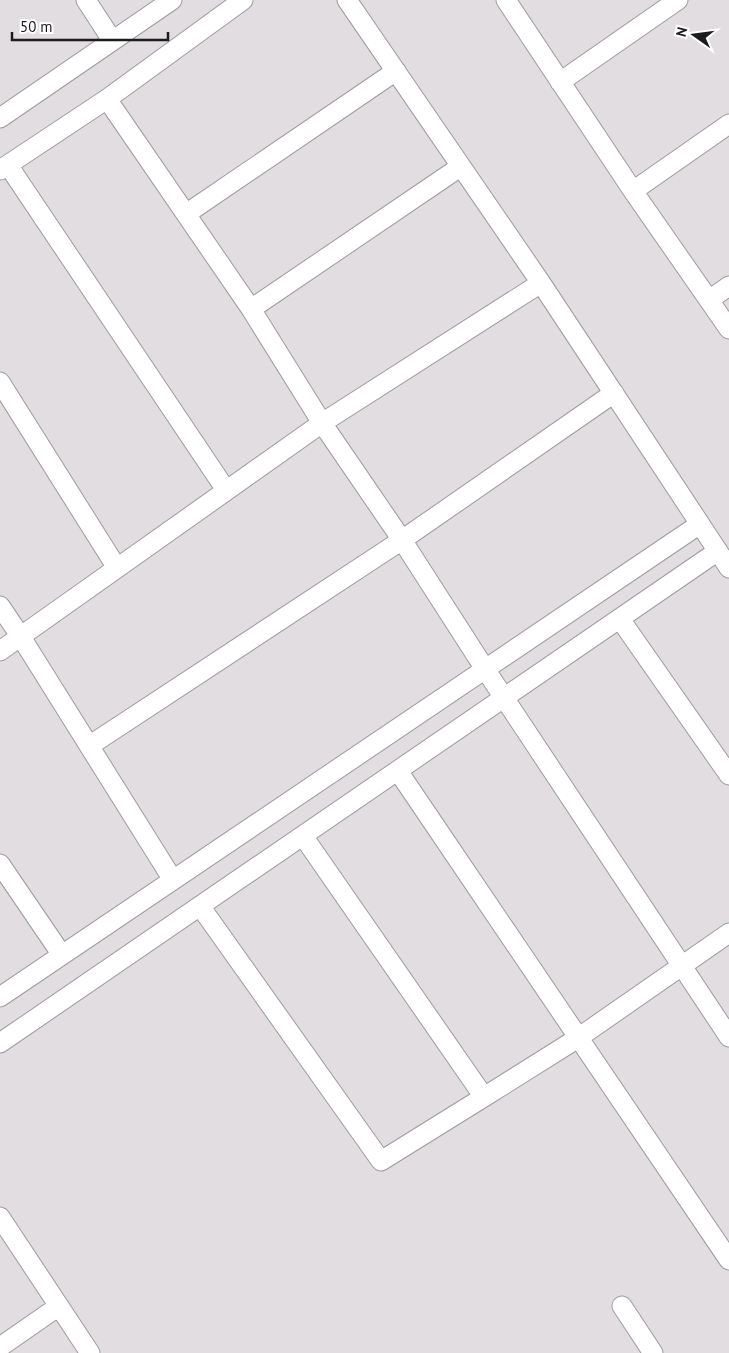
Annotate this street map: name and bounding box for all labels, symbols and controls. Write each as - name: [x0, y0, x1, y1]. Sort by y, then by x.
- scale bar: [12, 10, 169, 42]
- north arrow: [669, 10, 719, 60]
- text: 50 m: [20, 17, 53, 36]
- text: N: [672, 25, 691, 38]

